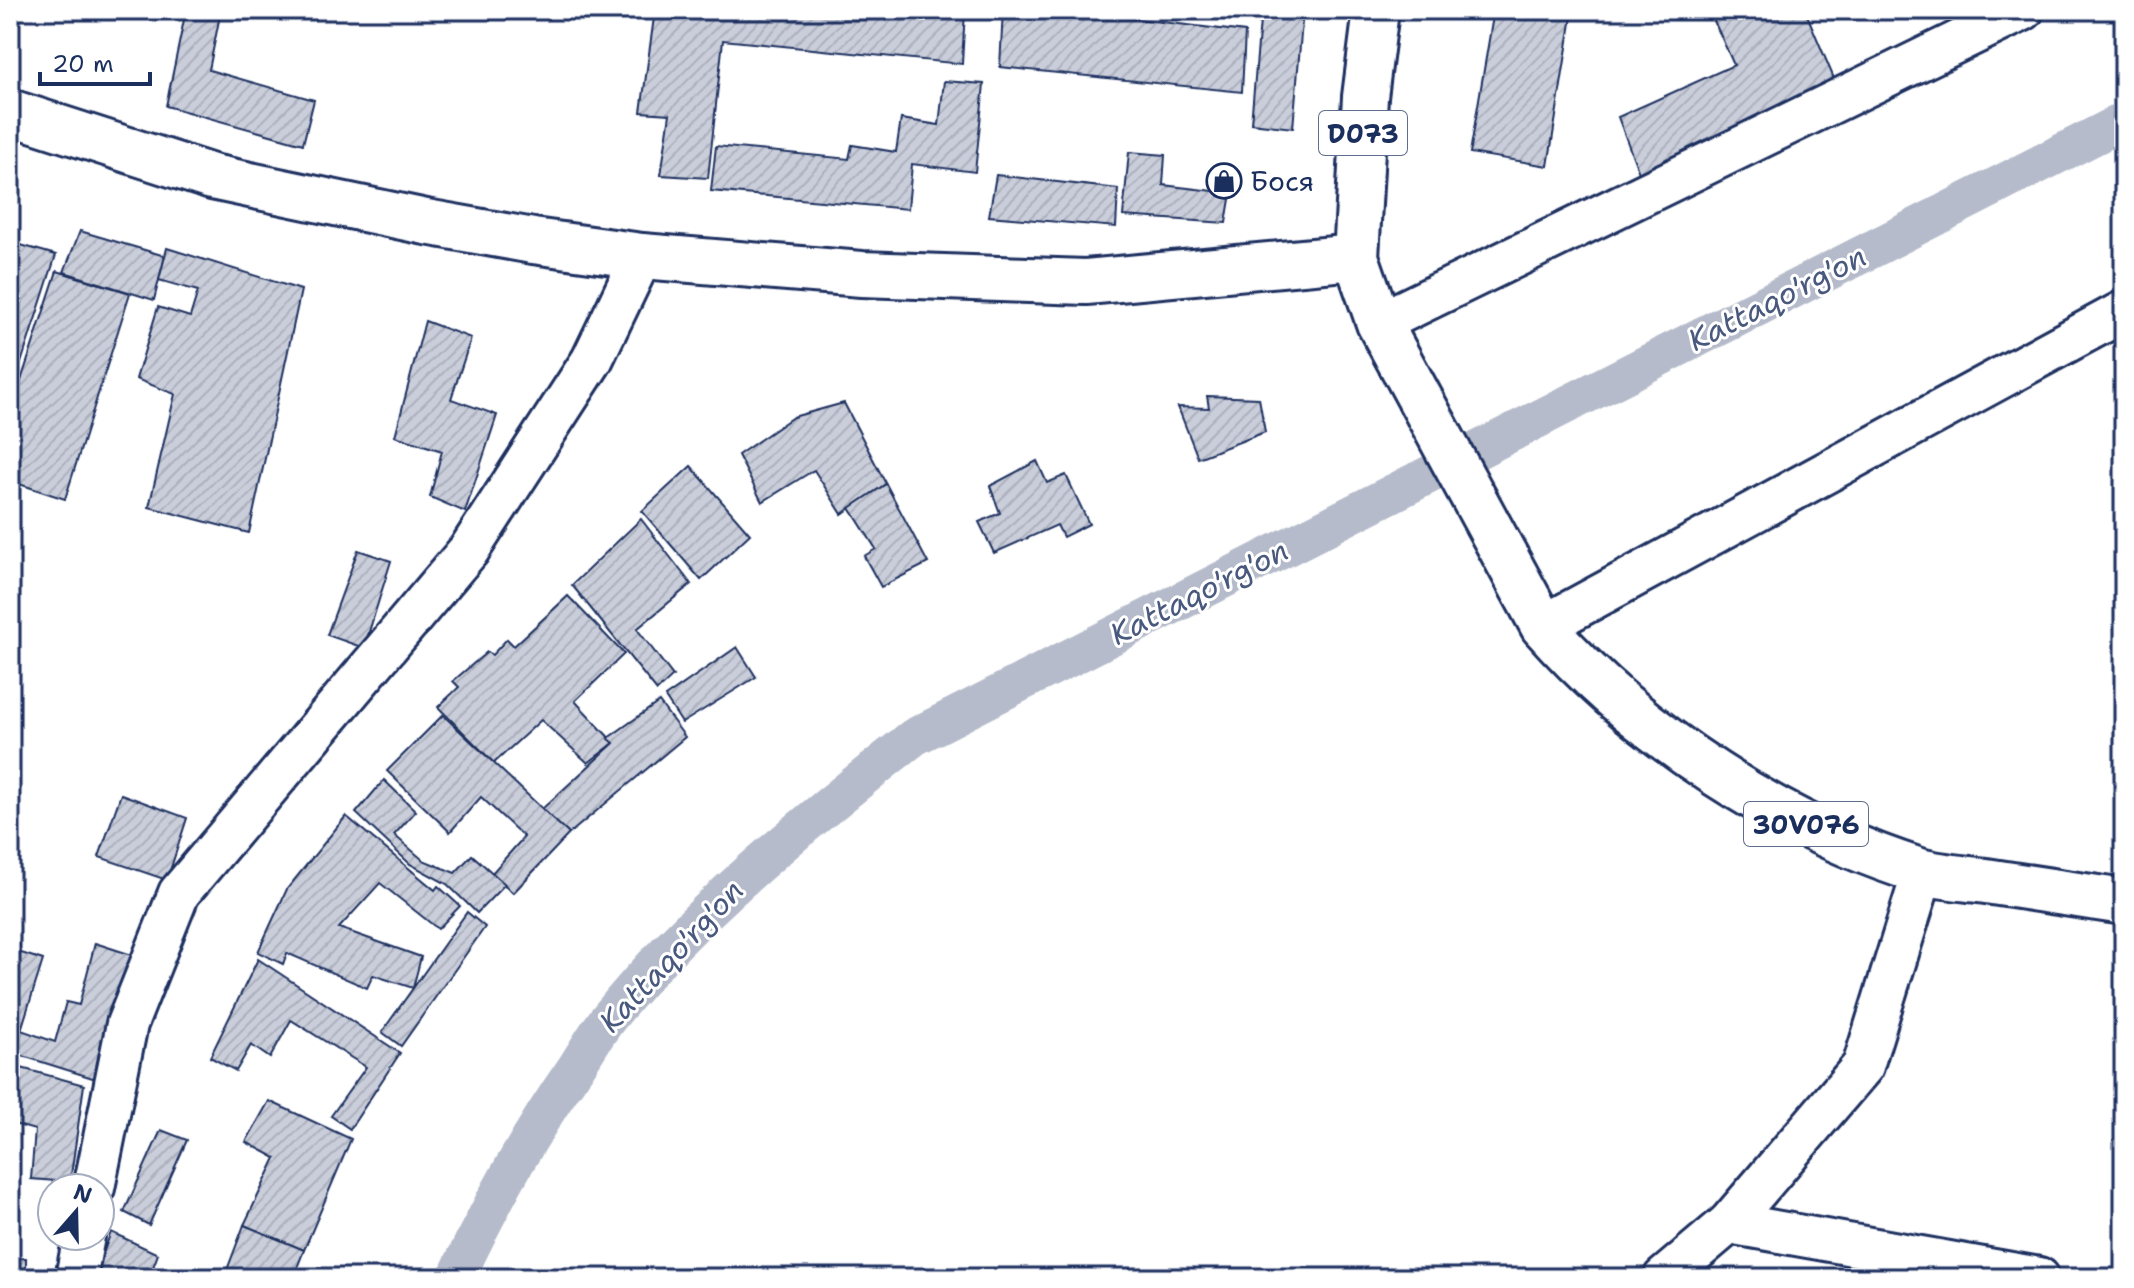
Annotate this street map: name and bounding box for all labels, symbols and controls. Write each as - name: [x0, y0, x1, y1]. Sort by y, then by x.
- scale bar: [40, 36, 150, 86]
- text: 20 m: [52, 48, 114, 80]
- road number: D073: [1319, 111, 1407, 155]
- shop icon: Бося: [1205, 162, 1243, 200]
- place label: Бося: [1250, 162, 1314, 200]
- water label: Kattaqo'rg'on: [1681, 235, 1873, 361]
- water label: Kattaqo'rg'on: [1103, 529, 1295, 655]
- road number: 30V076: [1744, 802, 1868, 846]
- water label: Kattaqo'rg'on: [589, 871, 753, 1041]
- north arrow: [36, 1172, 116, 1252]
- text: N: [70, 1177, 96, 1210]

